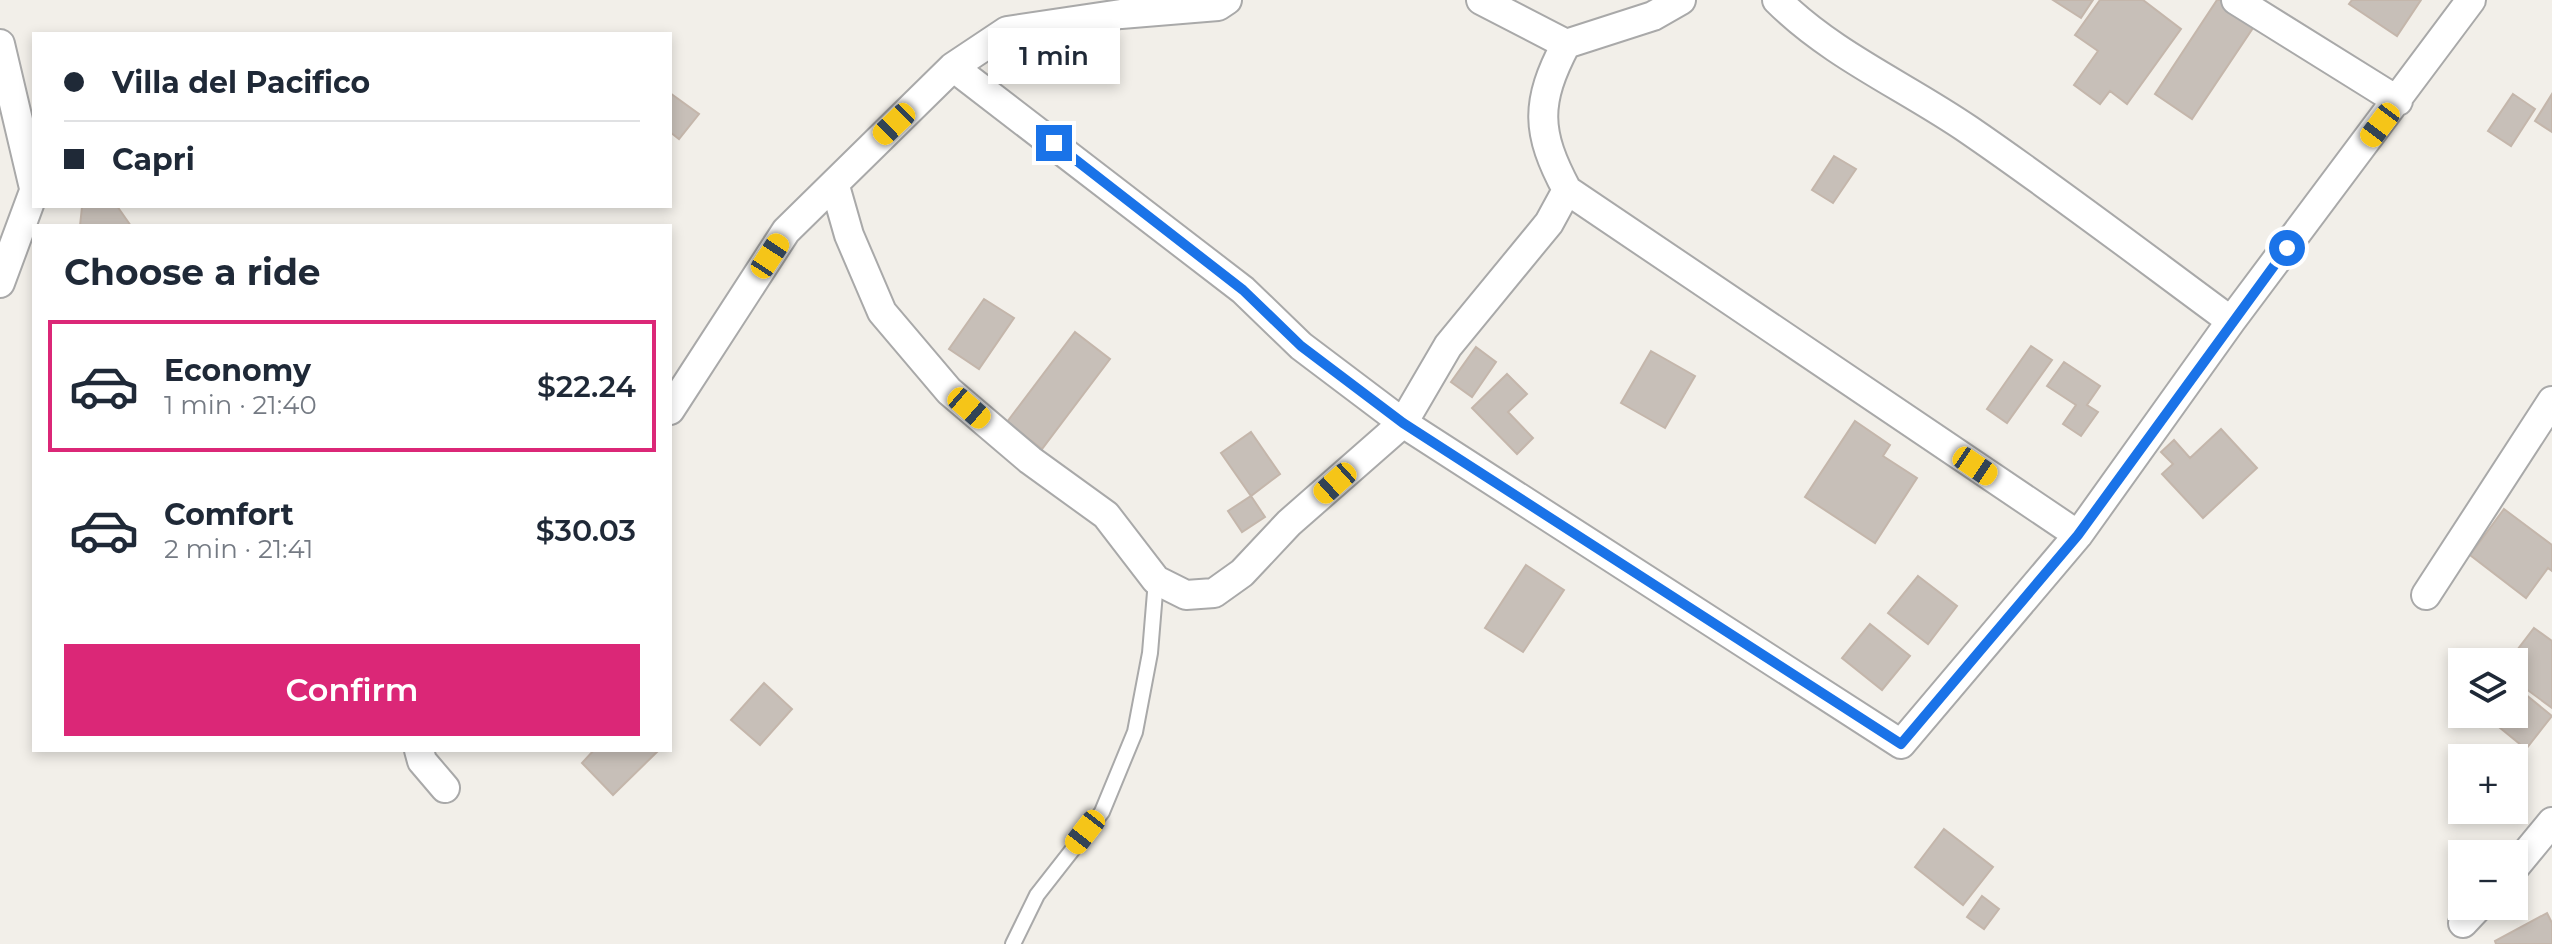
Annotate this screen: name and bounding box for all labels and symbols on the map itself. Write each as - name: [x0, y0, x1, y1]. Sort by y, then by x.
- callout: 1 min: [988, 27, 1120, 83]
- car: [868, 99, 920, 149]
- car: [2356, 99, 2404, 151]
- route end: [1036, 125, 1072, 161]
- car: [747, 229, 793, 283]
- route start: [2269, 230, 2305, 266]
- car: [943, 383, 995, 433]
- car: [1948, 443, 2002, 489]
- car: [1309, 458, 1361, 508]
- car: [1061, 806, 1109, 858]

